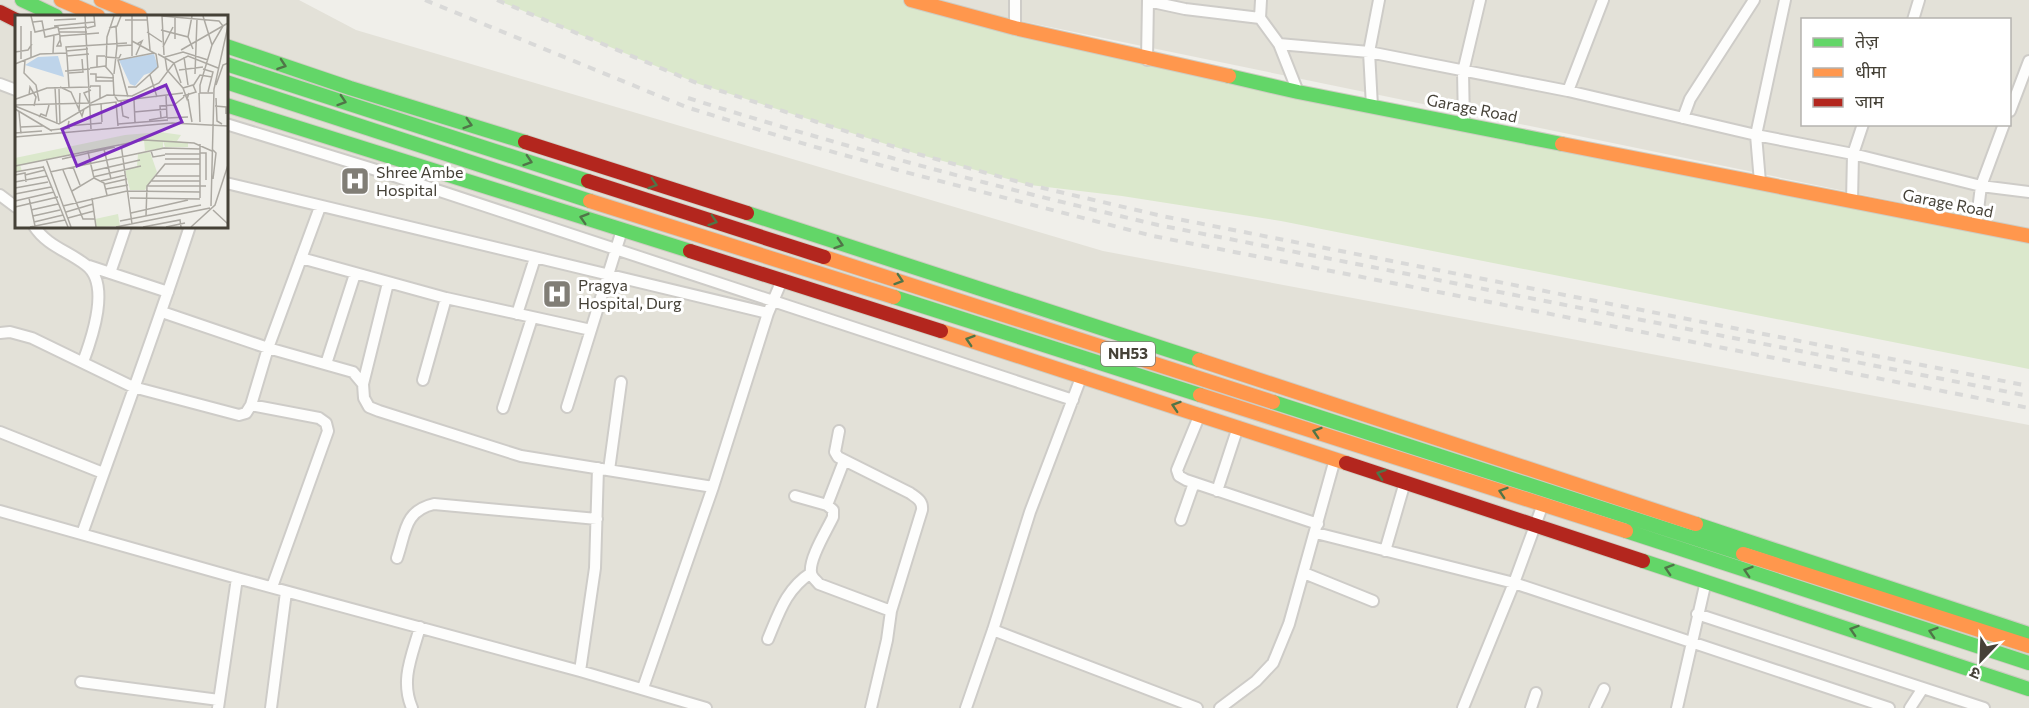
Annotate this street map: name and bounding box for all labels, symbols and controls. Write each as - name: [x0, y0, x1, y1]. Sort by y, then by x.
- inset map: [15, 15, 228, 228]
- legend: [1801, 18, 2011, 126]
- text: तेज़: [1855, 30, 1879, 52]
- one-way arrow: [276, 58, 287, 70]
- text: धीमा: [1855, 60, 1886, 82]
- street label: Garage Road: [1425, 89, 1519, 126]
- text: जाम: [1855, 90, 1885, 112]
- one-way arrow: [336, 94, 347, 107]
- one-way arrow: [462, 117, 473, 130]
- one-way arrow: [522, 154, 533, 167]
- place label: Shree Ambe Hospital: [376, 162, 464, 199]
- hospital icon: Shree Ambe Hospital: [339, 165, 371, 197]
- one-way arrow: [647, 177, 658, 189]
- street label: Garage Road: [1901, 184, 1995, 221]
- one-way arrow: [579, 213, 590, 225]
- one-way arrow: [707, 214, 718, 226]
- one-way arrow: [833, 237, 844, 249]
- one-way arrow: [893, 273, 904, 286]
- place label: Pragya Hospital, Durg: [578, 275, 682, 312]
- hospital icon: Pragya Hospital, Durg: [541, 278, 573, 310]
- one-way arrow: [965, 334, 976, 347]
- road number: NH53: [1101, 342, 1155, 366]
- one-way arrow: [1171, 401, 1182, 413]
- one-way arrow: [1312, 427, 1323, 440]
- one-way arrow: [1376, 469, 1387, 482]
- one-way arrow: [1498, 486, 1509, 499]
- one-way arrow: [1664, 564, 1675, 576]
- one-way arrow: [1743, 566, 1754, 578]
- one-way arrow: [1849, 625, 1860, 638]
- one-way arrow: [1928, 626, 1939, 639]
- north arrow: [1951, 630, 2011, 690]
- text: उ: [1966, 663, 1983, 685]

